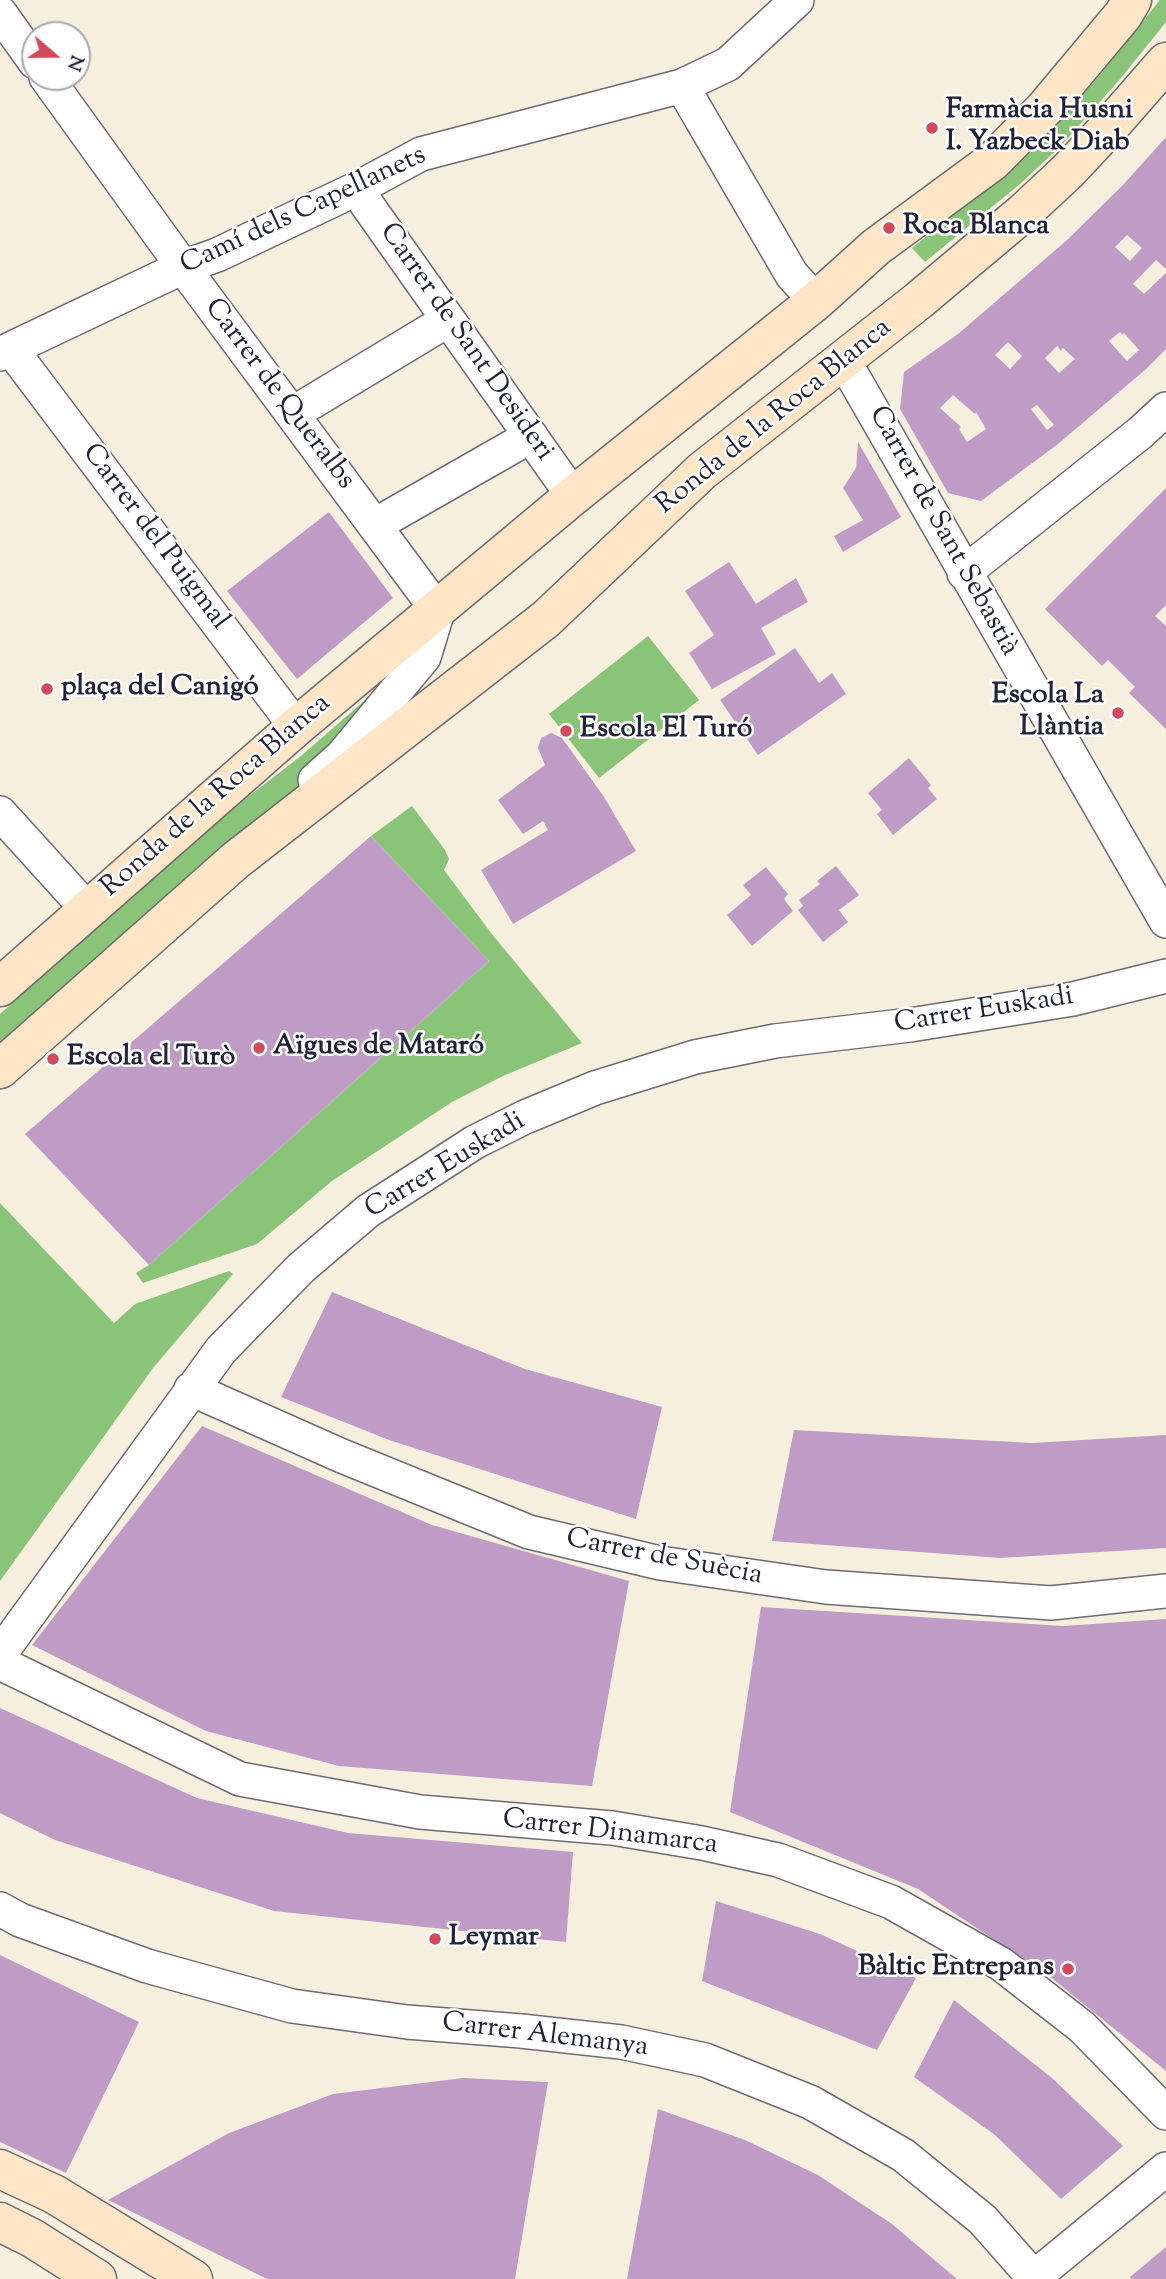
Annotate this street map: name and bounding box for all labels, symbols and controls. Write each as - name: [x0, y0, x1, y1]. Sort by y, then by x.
- north arrow: [21, 21, 91, 91]
- text: N: [59, 51, 90, 74]
- place label: Farmàcia Husni I. Yazbeck Diab: [946, 95, 1133, 161]
- marker: Farmàcia Husni I. Yazbeck Diab: [924, 120, 940, 136]
- street label: Camí dels Capellanets: [176, 140, 432, 284]
- place label: Roca Blanca: [903, 211, 1049, 245]
- street label: Carrer de Sant Desideri: [370, 218, 560, 468]
- marker: Roca Blanca: [881, 220, 897, 236]
- street label: Carrer de Queralbs: [195, 293, 361, 497]
- street label: Ronda de la Roca Blanca: [651, 313, 899, 523]
- street label: Carrer de Sant Sebastià: [859, 401, 1025, 663]
- street label: Carrer del Puigmal: [73, 438, 235, 638]
- place label: plaça del Canigó: [61, 672, 259, 706]
- place label: Escola La Llàntia: [992, 680, 1104, 746]
- marker: plaça del Canigó: [39, 681, 55, 697]
- street label: Ronda de la Roca Blanca: [95, 688, 339, 906]
- marker: Escola La Llàntia: [1110, 705, 1126, 721]
- place label: Escola El Turó: [580, 714, 752, 748]
- marker: Escola El Turó: [558, 723, 574, 739]
- street label: Carrer Euskadi: [892, 981, 1076, 1043]
- place label: Aïgues de Mataró: [273, 1031, 484, 1065]
- marker: Aïgues de Mataró: [251, 1040, 267, 1056]
- place label: Escola el Turò: [67, 1042, 235, 1076]
- marker: Escola el Turò: [45, 1051, 61, 1067]
- street label: Carrer Euskadi: [360, 1106, 532, 1228]
- street label: Carrer de Suècia: [563, 1524, 765, 1594]
- street label: Carrer Dinamarca: [500, 1804, 720, 1864]
- place label: Leymar: [449, 1922, 539, 1956]
- marker: Leymar: [427, 1931, 443, 1947]
- place label: Bàltic Entrepans: [858, 1952, 1054, 1986]
- marker: Bàltic Entrepans: [1060, 1961, 1076, 1977]
- street label: Carrer Alemanya: [440, 2008, 650, 2066]

